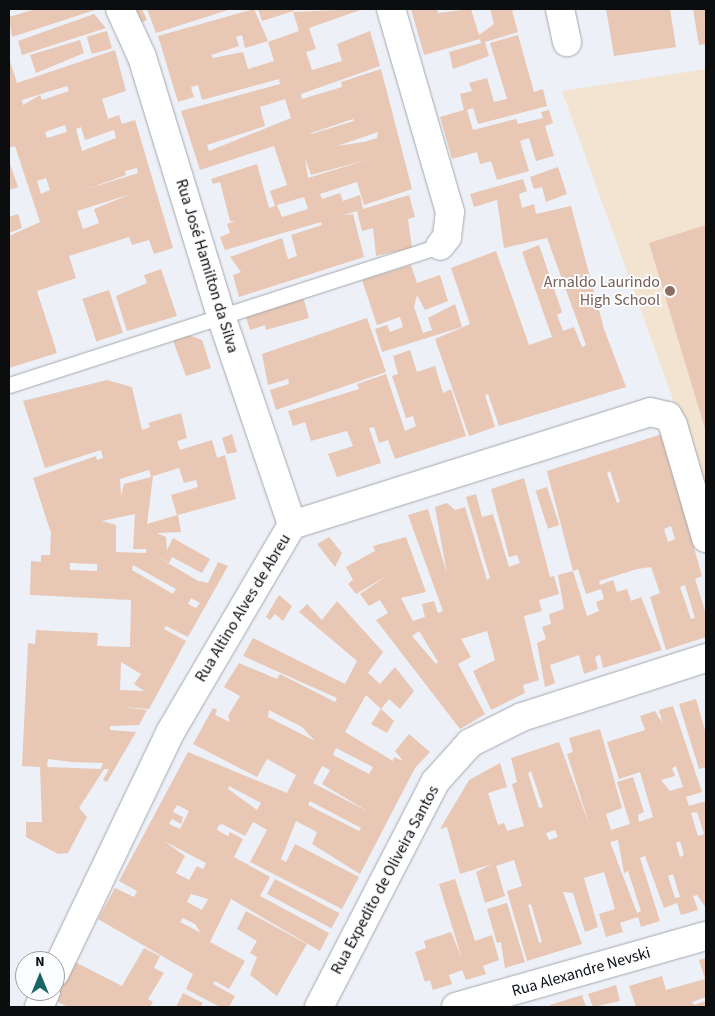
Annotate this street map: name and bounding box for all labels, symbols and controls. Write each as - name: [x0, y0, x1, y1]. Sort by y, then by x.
- street label: Rua José Hamilton da Silva: [171, 177, 243, 355]
- place label: Arnaldo Laurindo High School: [544, 272, 660, 310]
- marker: Arnaldo Laurindo High School: [664, 285, 676, 297]
- street label: Rua Altino Alves de Abreu: [191, 530, 295, 686]
- street label: Rua Expedito de Oliveira Santos: [327, 782, 443, 978]
- street label: Rua Alexandre Nevski: [509, 943, 653, 1001]
- north arrow: [15, 951, 65, 1001]
- text: N: [35, 952, 45, 972]

